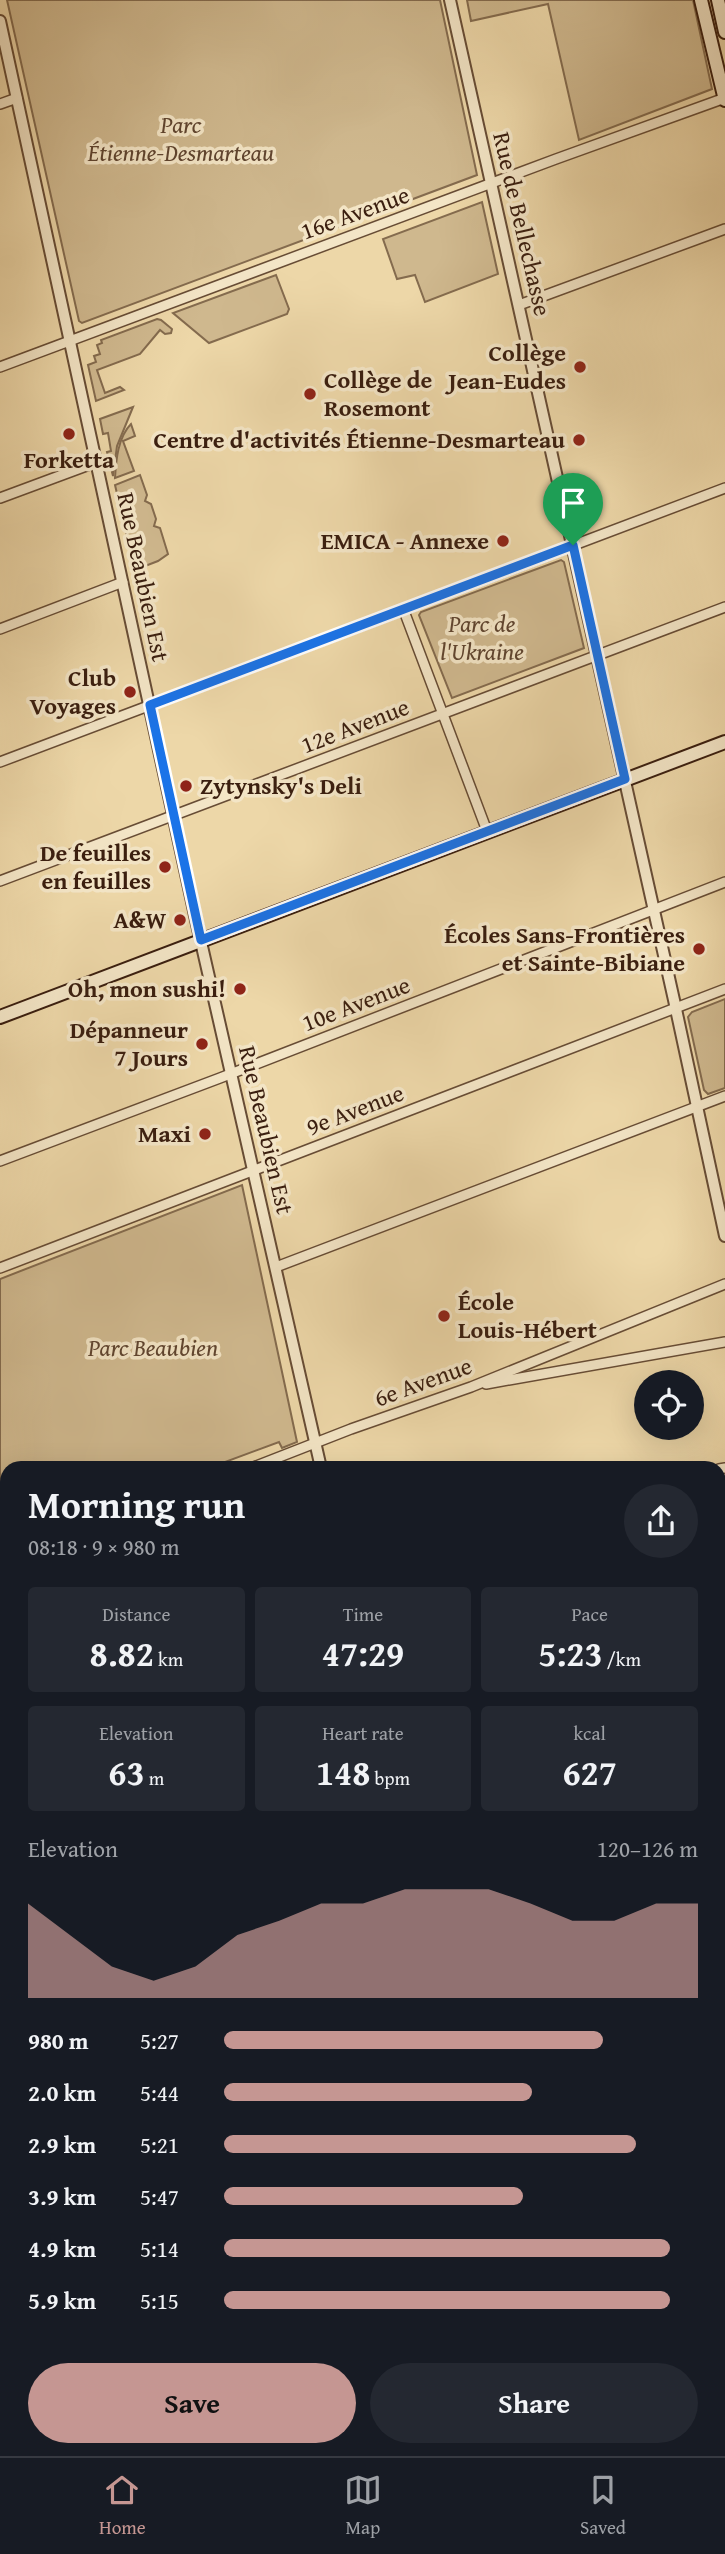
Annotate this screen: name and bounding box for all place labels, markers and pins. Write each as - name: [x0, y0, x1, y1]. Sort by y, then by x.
- place label: Collège Jean-Eudes: [444, 335, 566, 398]
- marker: Collège Jean-Eudes: [572, 359, 588, 375]
- place label: Collège de Rosemont: [324, 362, 433, 425]
- marker: Collège de Rosemont: [302, 386, 318, 402]
- place label: Centre d'activités Étienne-Desmarteau: [153, 422, 565, 457]
- marker: Forketta: [61, 426, 77, 442]
- marker: Centre d'activités Étienne-Desmarteau: [571, 432, 587, 448]
- place label: Forketta: [24, 442, 115, 477]
- pin: [543, 473, 603, 545]
- place label: EMICA - Annexe: [321, 523, 489, 558]
- marker: EMICA - Annexe: [495, 533, 511, 549]
- place label: Club Voyages: [30, 660, 116, 723]
- marker: Club Voyages: [122, 684, 138, 700]
- place label: Zytynsky's Deli: [200, 768, 362, 803]
- marker: Zytynsky's Deli: [178, 778, 194, 794]
- place label: De feuilles en feuilles: [40, 835, 151, 898]
- marker: De feuilles en feuilles: [157, 859, 173, 875]
- place label: A&W: [113, 902, 167, 937]
- marker: A&W: [172, 912, 188, 928]
- place label: Écoles Sans-Frontières et Sainte-Bibiane: [444, 917, 685, 980]
- marker: Écoles Sans-Frontières et Sainte-Bibiane: [691, 941, 707, 957]
- place label: Oh, mon sushi!: [68, 971, 226, 1006]
- marker: Oh, mon sushi!: [232, 981, 248, 997]
- place label: Dépanneur 7 Jours: [70, 1012, 188, 1075]
- marker: Dépanneur 7 Jours: [194, 1036, 210, 1052]
- place label: Maxi: [138, 1116, 191, 1151]
- marker: Maxi: [197, 1126, 213, 1142]
- place label: École Louis-Hébert: [458, 1284, 597, 1347]
- marker: École Louis-Hébert: [436, 1308, 452, 1324]

